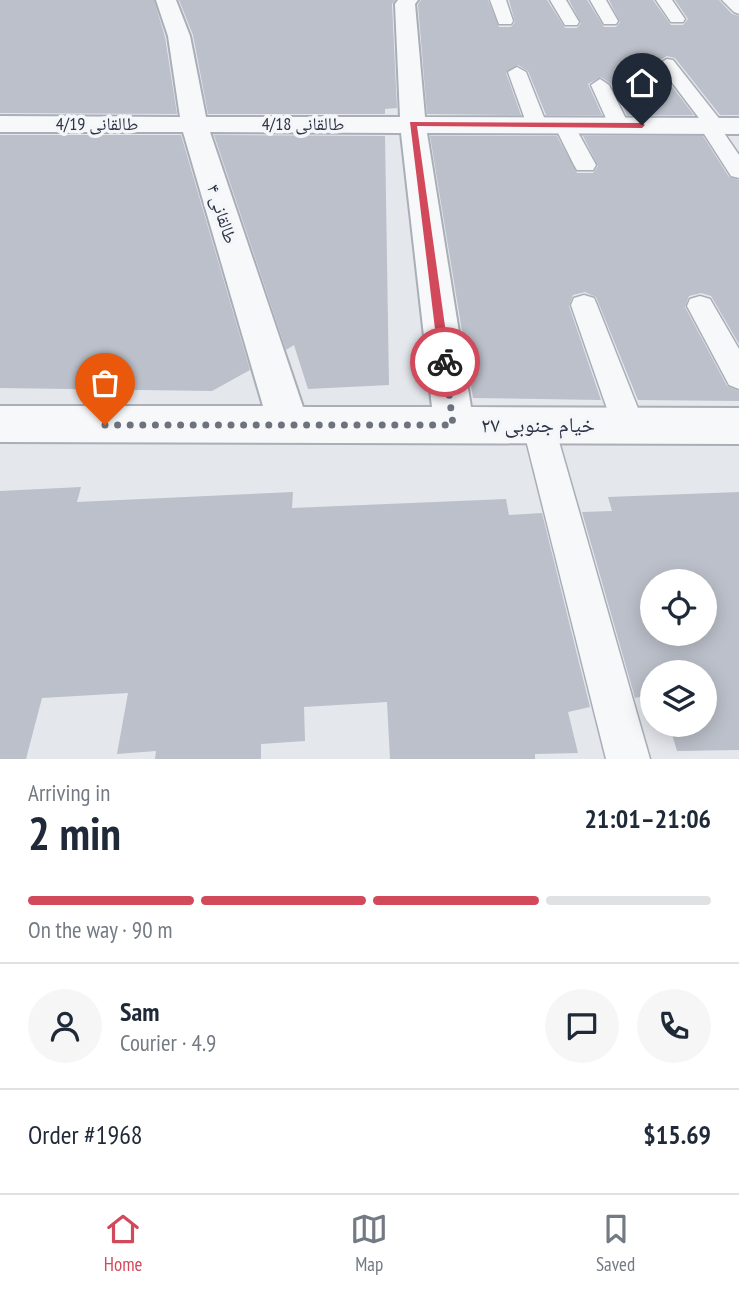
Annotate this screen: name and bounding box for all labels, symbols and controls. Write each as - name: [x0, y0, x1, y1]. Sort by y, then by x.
- pin: [612, 53, 672, 125]
- icon: home: [623, 64, 661, 102]
- street label: طالقانی 4/19: [56, 112, 138, 135]
- street label: طالقانی 4/18: [262, 112, 344, 135]
- street label: طالقانی ۴: [202, 181, 243, 246]
- courier: [410, 327, 480, 397]
- icon: bike: [426, 343, 464, 381]
- pin: [75, 353, 135, 425]
- icon: bag: [86, 364, 124, 402]
- street label: خیام جنوبی ۲۷: [481, 411, 595, 439]
- map controls: [640, 569, 717, 737]
- button: locate: [640, 569, 717, 646]
- button: layers: [640, 660, 717, 737]
- text: Arriving in: [28, 778, 110, 807]
- text: 21:01–21:06: [584, 802, 711, 835]
- text: 2 min: [28, 803, 121, 863]
- text: On the way · 90 m: [28, 915, 172, 944]
- button: person: [28, 989, 102, 1063]
- button: chat: [545, 989, 619, 1063]
- button: phone: [637, 989, 711, 1063]
- text: Sam: [120, 995, 159, 1028]
- text: Courier · 4.9: [120, 1028, 216, 1057]
- text: Order #1968: [28, 1118, 143, 1151]
- text: $15.69: [643, 1118, 711, 1151]
- tab: Home: [104, 1210, 142, 1276]
- tab: Map: [350, 1210, 388, 1276]
- tab: Saved: [596, 1210, 635, 1276]

